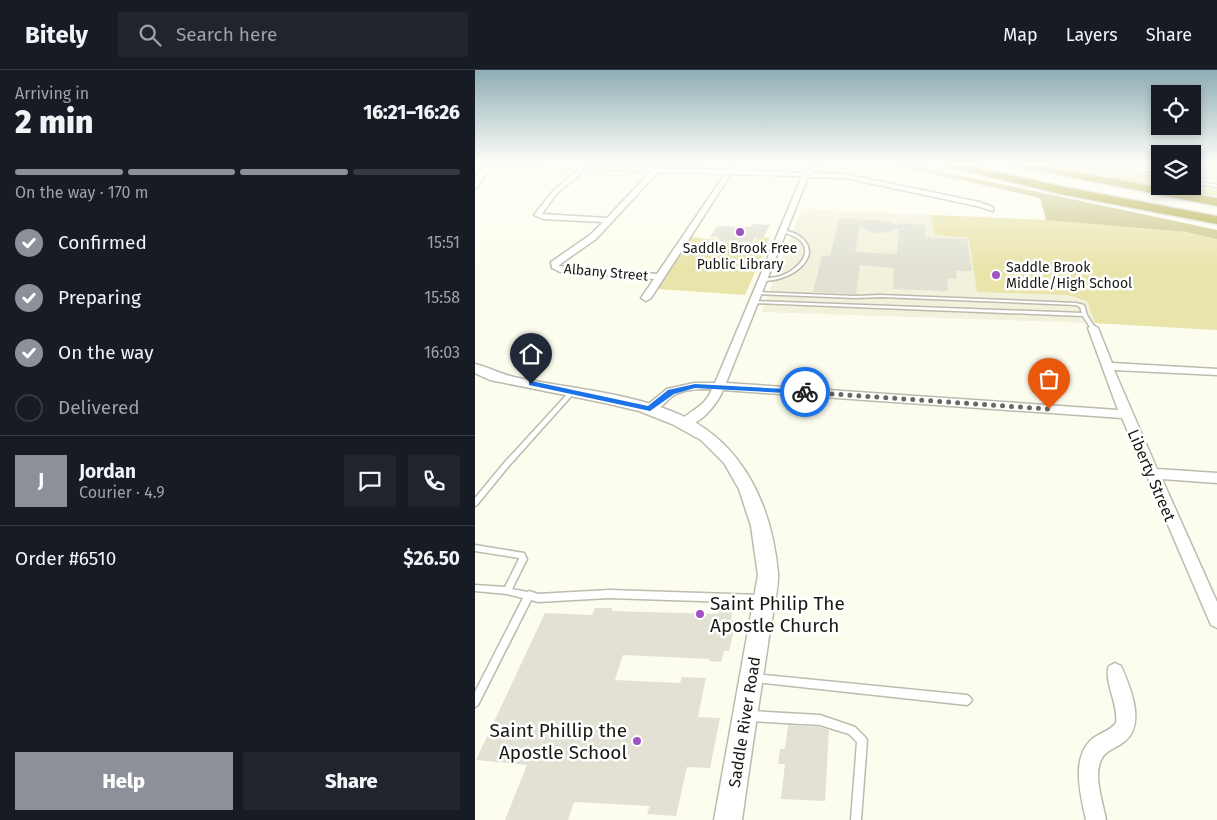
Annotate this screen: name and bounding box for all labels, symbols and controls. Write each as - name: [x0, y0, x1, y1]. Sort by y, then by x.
- search box: [118, 12, 468, 57]
- text: Bitely: [25, 21, 88, 49]
- icon: search: [136, 21, 164, 49]
- text: Search here: [176, 23, 277, 46]
- text: Map: [1003, 24, 1038, 46]
- text: Layers: [1066, 24, 1118, 46]
- text: Share: [1146, 24, 1192, 46]
- text: Arriving in: [15, 84, 89, 103]
- map controls: [1151, 85, 1201, 195]
- button: locate: [1151, 85, 1201, 135]
- text: 16:21–16:26: [363, 101, 460, 124]
- text: 2 min: [15, 103, 93, 141]
- button: layers: [1151, 145, 1201, 195]
- text: On the way · 170 m: [15, 183, 148, 202]
- marker: Saddle Brook Free Public Library: [734, 226, 746, 238]
- icon: check: [15, 229, 43, 257]
- text: Confirmed: [58, 231, 147, 254]
- text: 15:51: [427, 233, 460, 252]
- place label: Saddle Brook Free Public Library: [683, 240, 797, 273]
- place label: Saddle Brook Middle/High School: [1006, 259, 1132, 292]
- street label: Albany Street: [563, 260, 650, 285]
- marker: Saddle Brook Middle/High School: [990, 269, 1002, 281]
- icon: check: [15, 284, 43, 312]
- text: Preparing: [58, 286, 141, 309]
- text: 15:58: [424, 288, 460, 307]
- pin: [510, 333, 552, 384]
- icon: check: [15, 339, 43, 367]
- icon: home: [517, 340, 545, 368]
- text: On the way: [58, 341, 154, 364]
- text: 16:03: [424, 343, 460, 362]
- pin: [1028, 358, 1070, 409]
- icon: bag: [1035, 365, 1063, 393]
- courier: [780, 367, 830, 417]
- icon: bike: [791, 378, 819, 406]
- text: Delivered: [58, 396, 140, 419]
- street label: Liberty Street: [1124, 426, 1180, 524]
- button: chat: [344, 455, 396, 507]
- button: phone: [408, 455, 460, 507]
- text: Jordan: [79, 460, 136, 483]
- text: J: [38, 469, 44, 492]
- text: Courier · 4.9: [79, 483, 165, 502]
- text: Order #6510: [15, 547, 116, 570]
- text: $26.50: [403, 547, 460, 570]
- place label: Saint Philip The Apostle Church: [710, 592, 845, 637]
- marker: Saint Philip The Apostle Church: [694, 608, 706, 620]
- street label: Saddle River Road: [725, 655, 764, 789]
- place label: Saint Phillip the Apostle School: [490, 719, 627, 764]
- marker: Saint Phillip the Apostle School: [631, 735, 643, 747]
- button: Help: [15, 752, 233, 810]
- button: Share: [243, 752, 460, 810]

